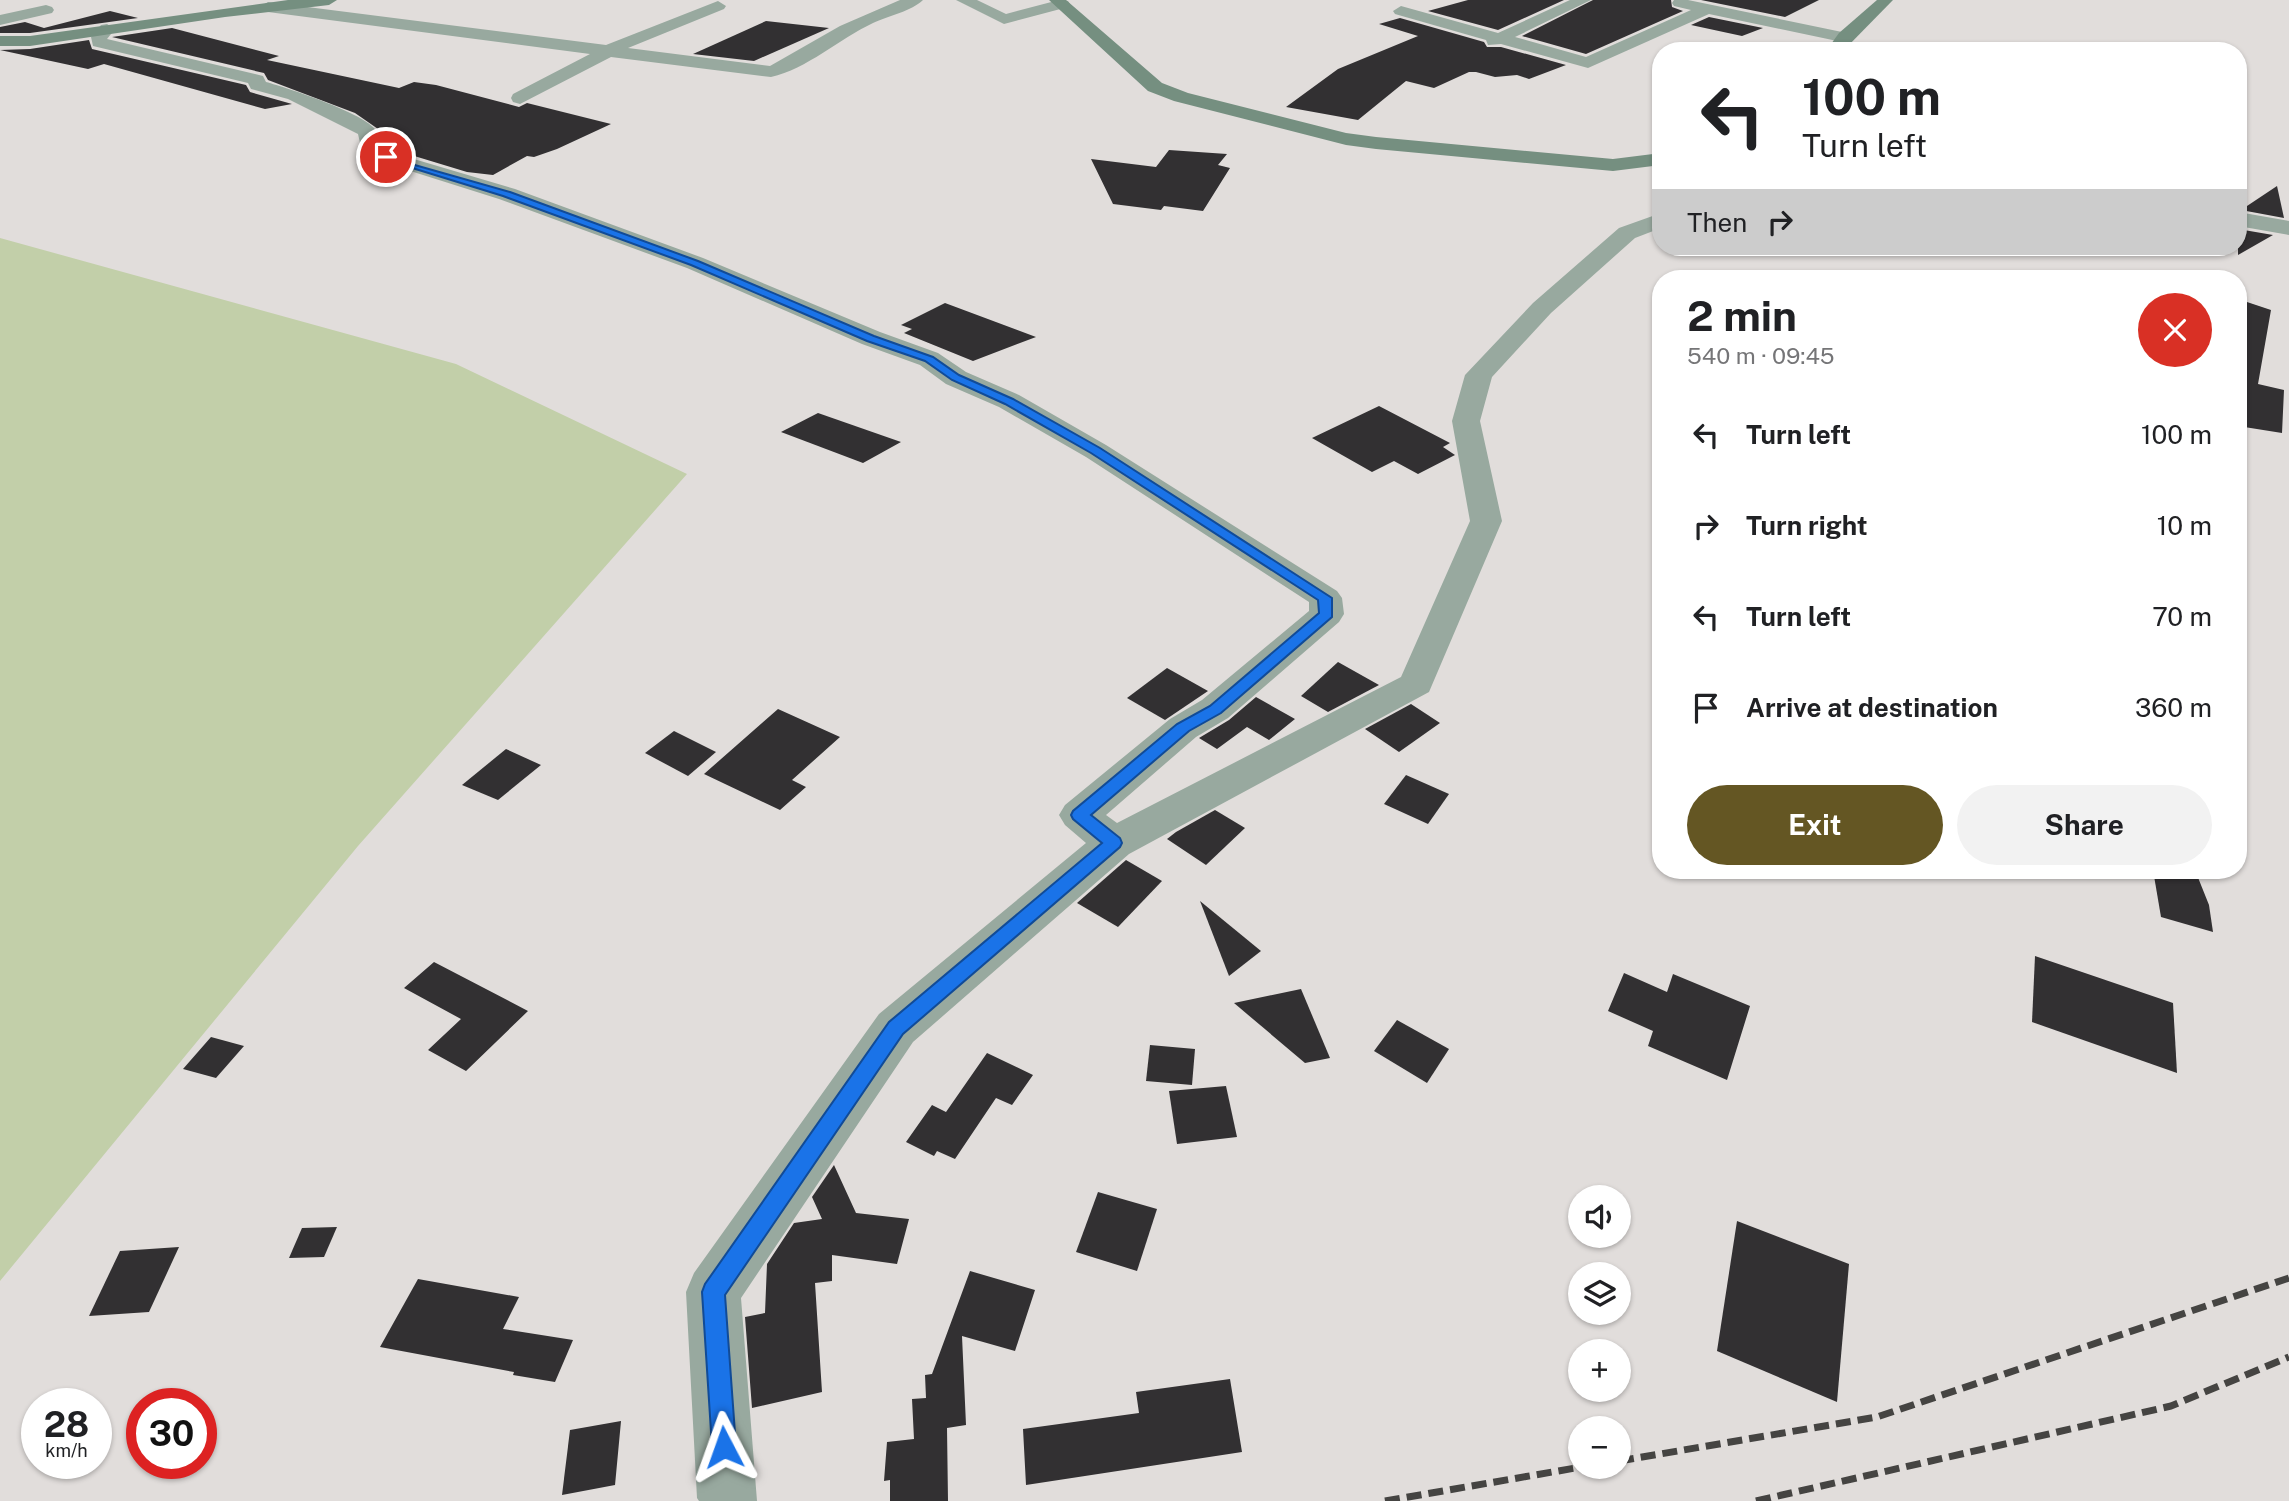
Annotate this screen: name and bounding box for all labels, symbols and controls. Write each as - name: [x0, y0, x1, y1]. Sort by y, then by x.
- text: 100 m: [1802, 68, 1941, 126]
- icon: left: [1687, 70, 1778, 161]
- pin: [356, 127, 416, 187]
- text: Turn left: [1802, 127, 1927, 164]
- icon: arrive: [367, 138, 405, 176]
- icon: right: [1761, 203, 1799, 241]
- text: Then: [1687, 207, 1747, 238]
- text: 2 min: [1687, 291, 1797, 340]
- button: close: [2138, 293, 2212, 367]
- text: 540 m · 09:45: [1687, 342, 1834, 369]
- icon: left: [1687, 416, 1725, 454]
- text: Turn left: [1746, 419, 1851, 450]
- text: 100 m: [2141, 419, 2212, 450]
- icon: right: [1687, 507, 1725, 545]
- text: Turn right: [1746, 510, 1868, 541]
- text: 10 m: [2157, 510, 2212, 541]
- icon: left: [1687, 598, 1725, 636]
- text: Turn left: [1746, 601, 1851, 632]
- text: 70 m: [2152, 601, 2212, 632]
- icon: arrive: [1687, 689, 1725, 727]
- text: Arrive at destination: [1746, 692, 1998, 723]
- text: 360 m: [2135, 692, 2212, 723]
- button: Exit: [1687, 785, 1943, 865]
- button: Share: [1957, 785, 2212, 865]
- map controls: [1568, 1185, 1631, 1479]
- button: sound: [1568, 1185, 1631, 1248]
- button: layers: [1568, 1262, 1631, 1325]
- button: +: [1568, 1339, 1631, 1402]
- speed limit sign: 30: [126, 1388, 217, 1479]
- text: 28: [44, 1404, 89, 1445]
- position arrow: [687, 1410, 761, 1484]
- button: −: [1568, 1416, 1631, 1479]
- text: km/h: [45, 1440, 88, 1461]

